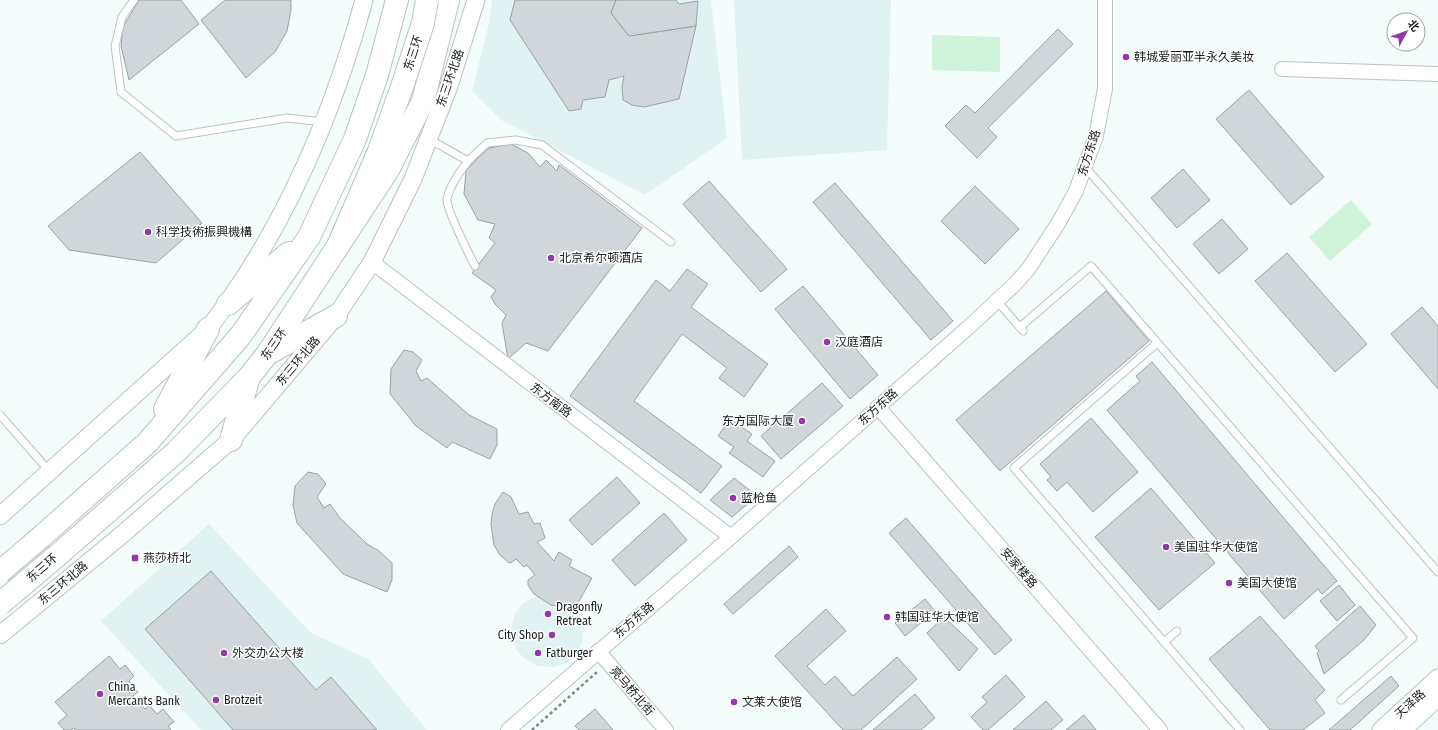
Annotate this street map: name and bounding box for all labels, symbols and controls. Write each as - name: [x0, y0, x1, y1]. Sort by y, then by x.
- north arrow: [1386, 12, 1426, 52]
- text: 北: [1405, 17, 1422, 34]
- street label: 东三环: [401, 34, 425, 72]
- street label: 东三环北路: [434, 47, 466, 109]
- place label: 韩城爱丽亚半永久美妆: [1134, 50, 1254, 64]
- marker: 韩城爱丽亚半永久美妆: [1121, 52, 1131, 62]
- street label: 东方东路: [1075, 128, 1103, 178]
- place label: 科学技術振興機構: [156, 225, 252, 239]
- marker: 科学技術振興機構: [143, 227, 153, 237]
- place label: 北京希尔顿酒店: [559, 251, 643, 265]
- marker: 北京希尔顿酒店: [546, 253, 556, 263]
- street label: 东三环: [258, 325, 290, 363]
- street label: 东三环北路: [273, 334, 323, 388]
- place label: 汉庭酒店: [835, 335, 883, 349]
- marker: 汉庭酒店: [822, 337, 832, 347]
- street label: 东方南路: [528, 380, 574, 420]
- street label: 东方东路: [855, 386, 901, 428]
- place label: 东方国际大厦: [722, 414, 794, 428]
- marker: 东方国际大厦: [797, 416, 807, 426]
- place label: 蓝枪鱼: [741, 491, 777, 505]
- marker: 蓝枪鱼: [728, 493, 738, 503]
- place label: 美国驻华大使馆: [1174, 540, 1258, 554]
- marker: 美国驻华大使馆: [1161, 542, 1171, 552]
- street label: 安家楼路: [998, 545, 1040, 591]
- street label: 东三环: [24, 551, 60, 585]
- place label: 燕莎桥北: [143, 551, 191, 565]
- marker: 燕莎桥北: [130, 553, 140, 563]
- street label: 东三环北路: [36, 558, 90, 608]
- place label: 美国大使馆: [1237, 576, 1297, 590]
- marker: 美国大使馆: [1224, 578, 1234, 588]
- street label: 东方东路: [611, 599, 657, 641]
- place label: Dragonfly Retreat: [556, 600, 603, 628]
- marker: Dragonfly Retreat: [543, 609, 553, 619]
- place label: 韩国驻华大使馆: [895, 610, 979, 624]
- marker: 韩国驻华大使馆: [882, 612, 892, 622]
- place label: City Shop: [498, 628, 544, 642]
- marker: City Shop: [547, 630, 557, 640]
- place label: 外交办公大楼: [232, 646, 304, 660]
- place label: Fatburger: [546, 646, 593, 660]
- marker: 外交办公大楼: [219, 648, 229, 658]
- marker: Fatburger: [533, 648, 543, 658]
- street label: 亮马桥北街: [607, 664, 657, 718]
- place label: China Mercants Bank: [108, 680, 180, 708]
- street label: 天泽路: [1392, 687, 1428, 721]
- marker: China Mercants Bank: [95, 689, 105, 699]
- place label: Brotzeit: [224, 693, 262, 707]
- marker: Brotzeit: [211, 695, 221, 705]
- place label: 文莱大使馆: [742, 695, 802, 709]
- marker: 文莱大使馆: [729, 697, 739, 707]

